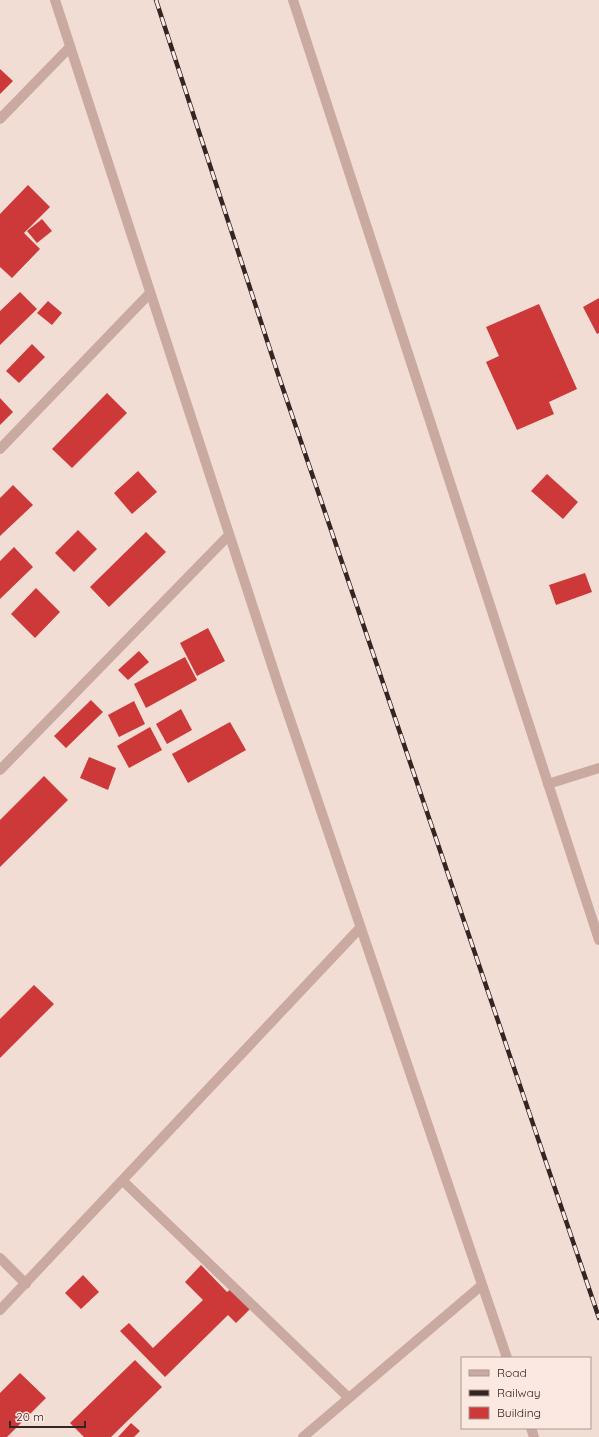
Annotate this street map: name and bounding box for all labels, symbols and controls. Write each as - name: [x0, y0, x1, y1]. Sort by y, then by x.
- legend: [461, 1357, 591, 1429]
- text: Road: [497, 1365, 527, 1380]
- text: Railway: [497, 1385, 541, 1400]
- scale bar: [10, 1403, 85, 1429]
- text: Building: [497, 1405, 541, 1420]
- text: 20 m: [16, 1409, 44, 1424]

